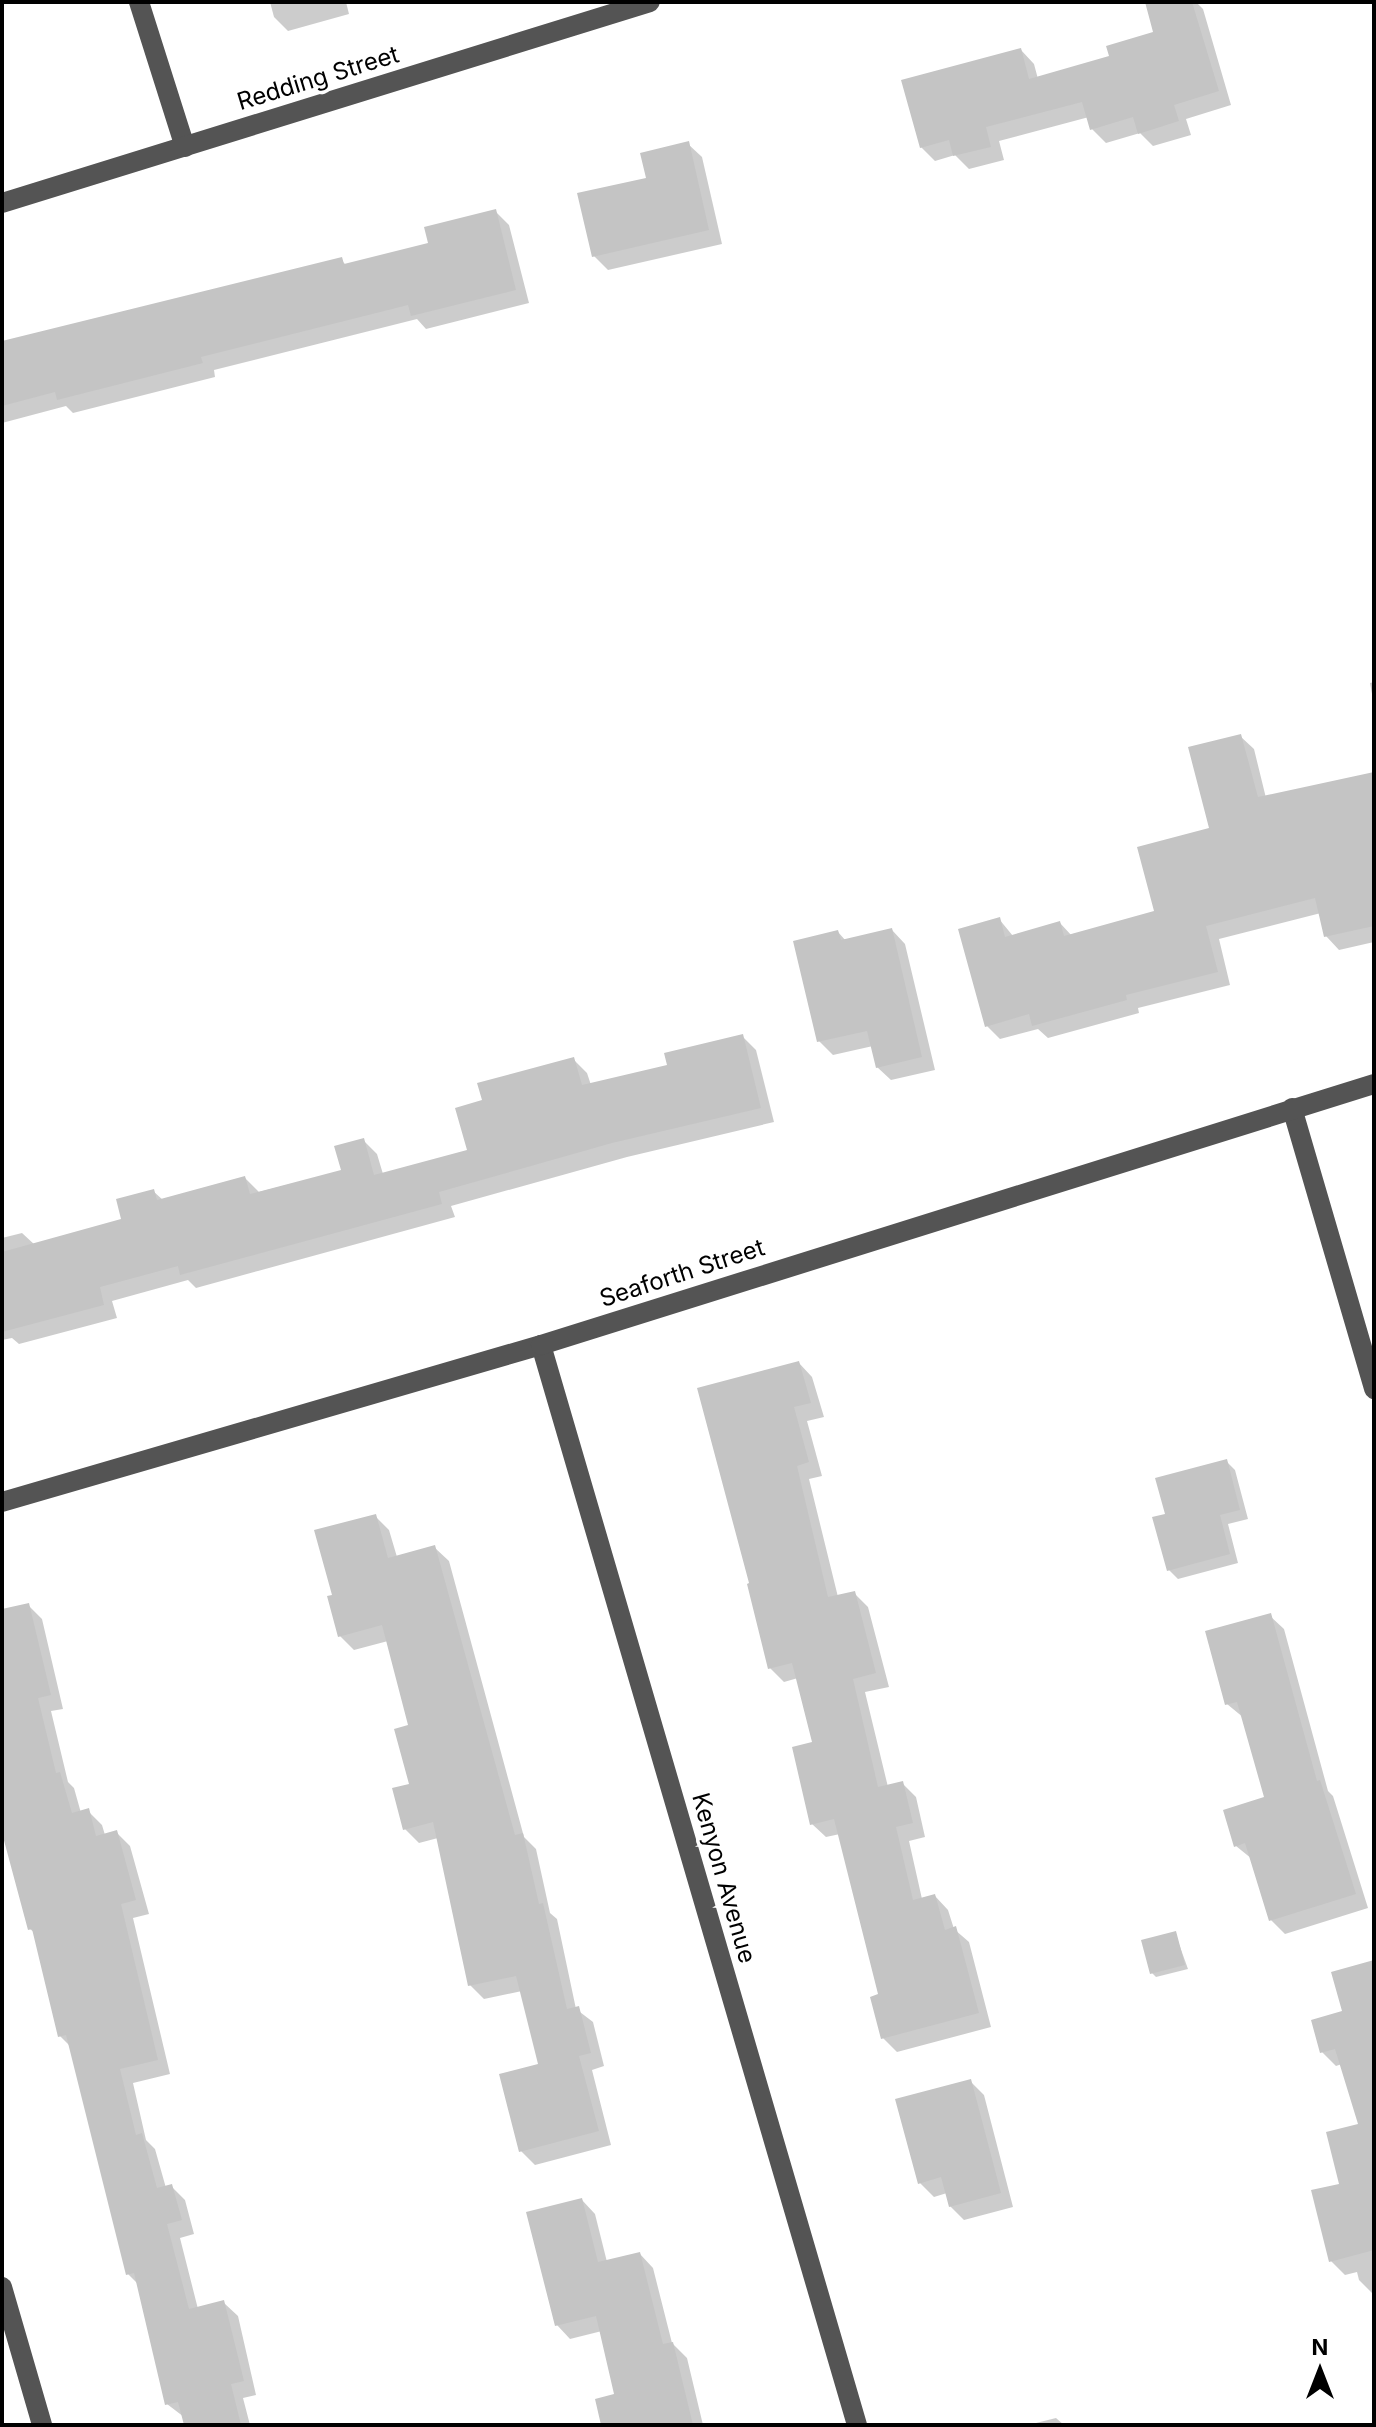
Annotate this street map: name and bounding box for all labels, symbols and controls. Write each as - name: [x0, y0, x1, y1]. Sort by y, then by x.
- street label: Redding Street: [234, 40, 402, 116]
- street label: Seaforth Street: [596, 1233, 768, 1313]
- street label: Kenyon Avenue: [686, 1790, 762, 1966]
- north arrow: [1280, 2331, 1360, 2411]
- text: N: [1312, 2334, 1328, 2360]

